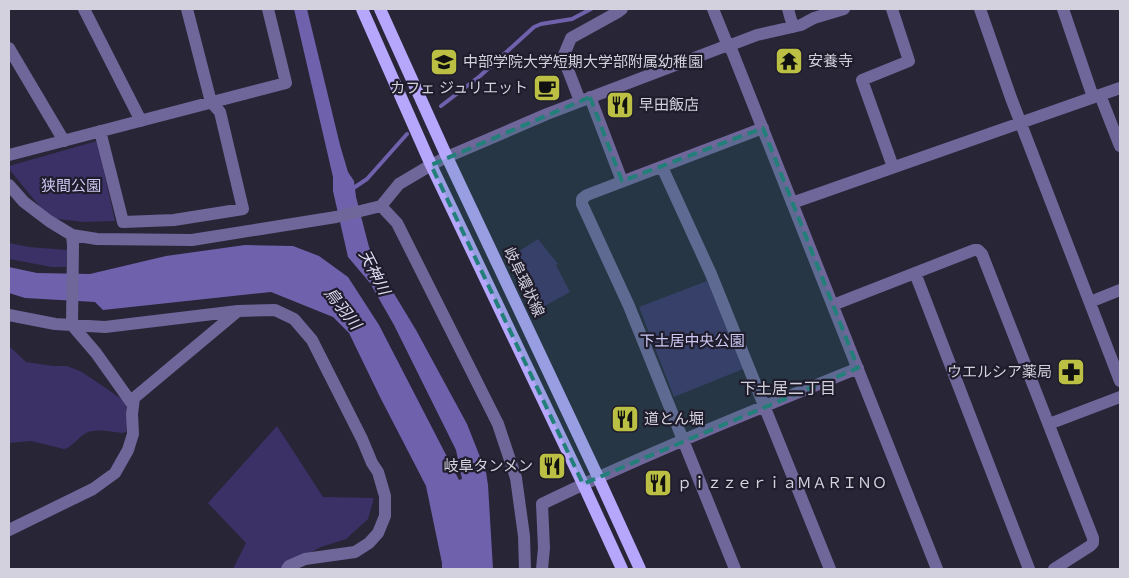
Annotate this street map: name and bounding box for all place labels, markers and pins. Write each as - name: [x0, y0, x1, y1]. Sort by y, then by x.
- temple icon: 安養寺: [774, 46, 804, 76]
- school or university icon: 中部学院大学短期大学部附属幼稚園: [429, 47, 459, 77]
- place label: 安養寺: [808, 52, 853, 70]
- place label: 中部学院大学短期大学部附属幼稚園: [463, 53, 703, 71]
- cafe icon: カフェ ジュリエット: [532, 73, 562, 103]
- place label: カフェ ジュリエット: [390, 79, 528, 97]
- restaurant icon: 早田飯店: [605, 90, 635, 120]
- place label: 早田飯店: [639, 96, 699, 114]
- pharmacy icon: ウエルシア薬局: [1056, 357, 1086, 387]
- place label: ウエルシア薬局: [947, 363, 1052, 381]
- restaurant icon: 道とん堀: [610, 404, 640, 434]
- place label: 道とん堀: [644, 410, 704, 428]
- restaurant icon: 岐阜タンメン: [537, 451, 567, 481]
- place label: 岐阜タンメン: [443, 457, 533, 475]
- restaurant icon: ｐｉｚｚｅｒｉａＭＡＲＩＮＯ: [643, 468, 673, 498]
- place label: ｐｉｚｚｅｒｉａＭＡＲＩＮＯ: [677, 474, 887, 492]

